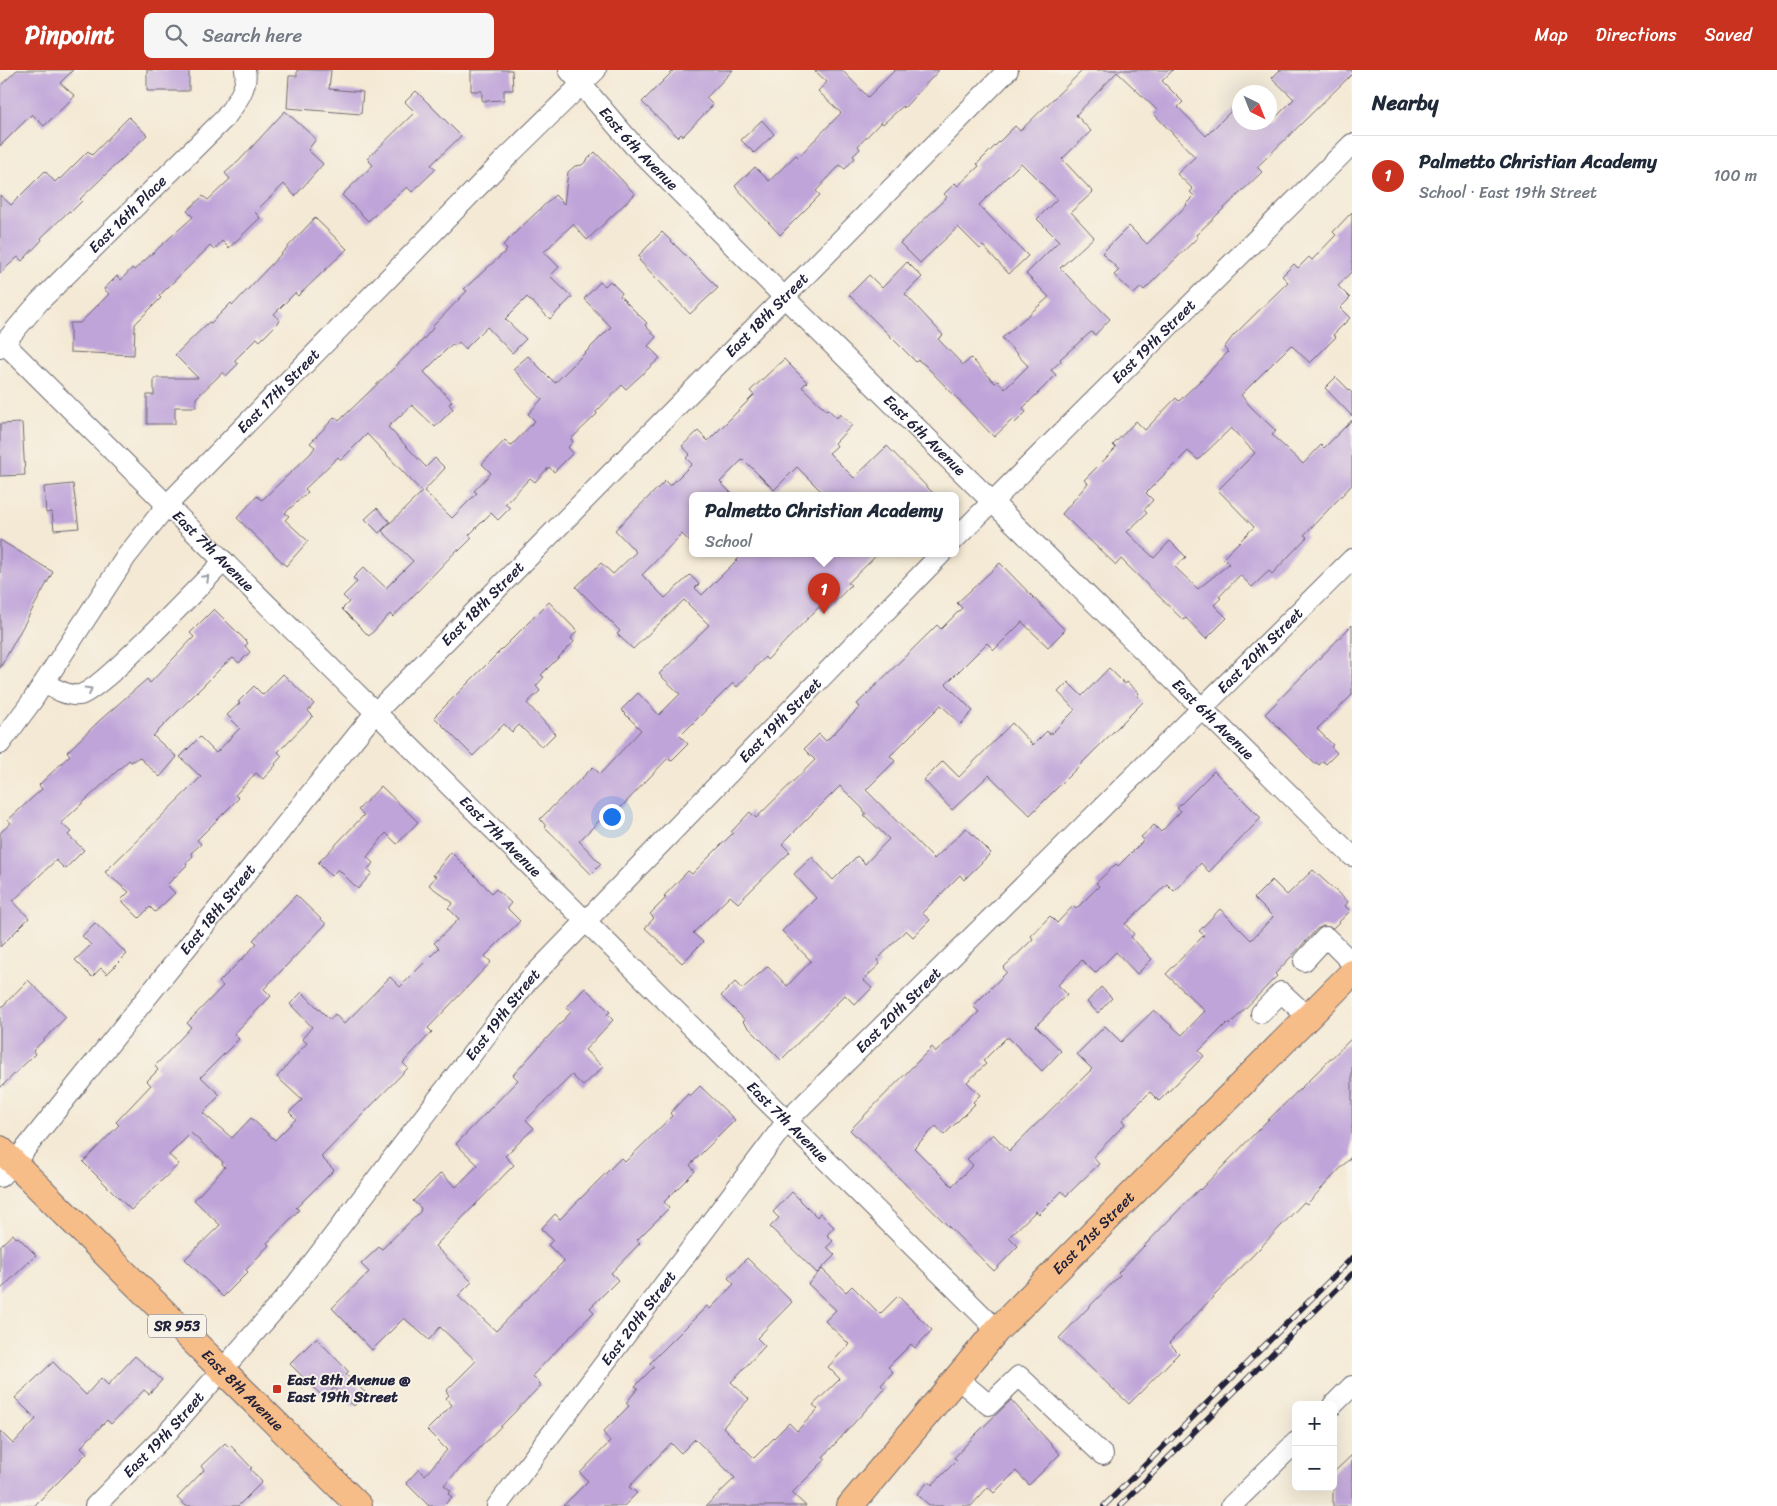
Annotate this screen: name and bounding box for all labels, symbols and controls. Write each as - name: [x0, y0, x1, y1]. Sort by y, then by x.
- search box: [144, 13, 494, 58]
- text: Pinpoint: [25, 14, 114, 56]
- text: Search here: [202, 19, 302, 52]
- text: Map: [1535, 19, 1568, 51]
- text: Directions: [1596, 19, 1677, 51]
- text: Saved: [1705, 19, 1752, 51]
- icon: search: [162, 21, 190, 49]
- text: Nearby: [1372, 84, 1438, 122]
- north arrow: [1232, 85, 1277, 130]
- street label: East 6th Avenue: [592, 100, 685, 197]
- text: Palmetto Christian Academy: [1419, 145, 1657, 178]
- text: 1: [1385, 161, 1391, 190]
- text: 100 m: [1713, 161, 1757, 190]
- street label: East 16th Place: [82, 169, 173, 259]
- text: School · East 19th Street: [1419, 178, 1597, 207]
- street label: East 18th Street: [719, 266, 815, 364]
- street label: East 19th Street: [1105, 293, 1202, 390]
- street label: East 17th Street: [230, 342, 326, 440]
- street label: East 6th Avenue: [877, 388, 972, 482]
- popup: [689, 492, 959, 557]
- text: Palmetto Christian Academy: [705, 494, 943, 527]
- street label: East 7th Avenue: [166, 504, 261, 598]
- text: School: [705, 527, 752, 556]
- street label: East 18th Street: [434, 555, 531, 652]
- pin: 1: [808, 573, 840, 614]
- one-way arrow: [201, 575, 210, 584]
- street label: East 20th Street: [1211, 601, 1310, 700]
- street label: East 19th Street: [732, 671, 828, 769]
- street label: East 6th Avenue: [1166, 672, 1261, 766]
- one-way arrow: [83, 686, 92, 696]
- street label: East 7th Avenue: [453, 789, 548, 884]
- your location: [599, 804, 625, 830]
- street label: East 18th Street: [173, 858, 263, 961]
- street label: East 20th Street: [849, 961, 948, 1059]
- street label: East 19th Street: [458, 962, 547, 1066]
- street label: East 7th Avenue: [740, 1075, 835, 1169]
- street label: East 21st Street: [1046, 1185, 1141, 1281]
- street label: East 20th Street: [594, 1265, 683, 1371]
- road number: SR 953: [148, 1314, 206, 1338]
- street label: East 8th Avenue: [195, 1343, 290, 1437]
- place label: East 8th Avenue @ East 19th Street: [287, 1367, 411, 1410]
- marker: East 8th Avenue @ East 19th Street: [271, 1383, 283, 1395]
- street label: East 19th Street: [116, 1385, 211, 1484]
- map controls: [1292, 1401, 1337, 1491]
- button: +: [1292, 1401, 1337, 1446]
- button: −: [1292, 1446, 1337, 1491]

